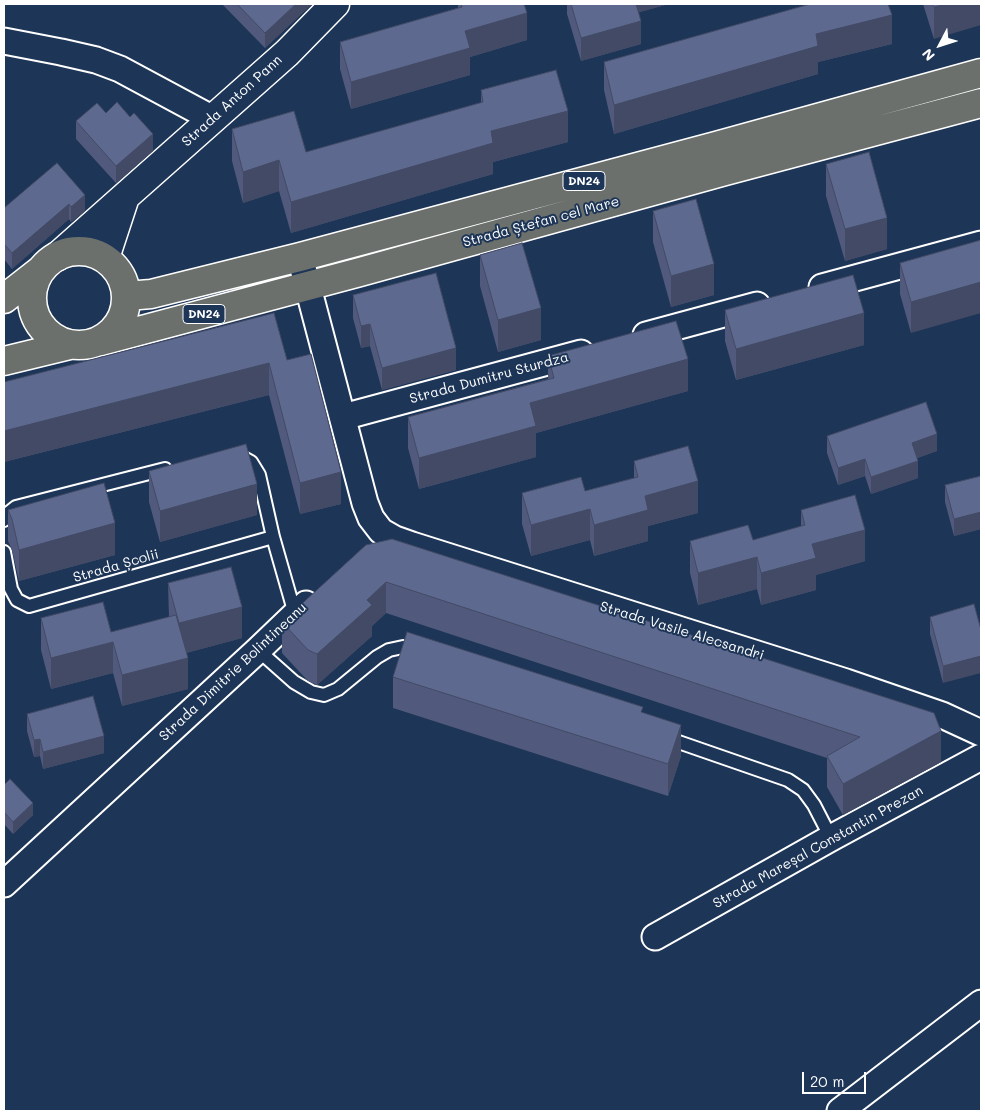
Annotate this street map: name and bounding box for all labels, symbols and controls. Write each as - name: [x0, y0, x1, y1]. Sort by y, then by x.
- north arrow: [915, 20, 965, 70]
- text: N: [917, 45, 939, 65]
- street label: Strada Anton Pann: [179, 52, 285, 150]
- road number: DN24: [563, 172, 605, 190]
- street label: Strada Ștefan cel Mare: [461, 193, 621, 251]
- road number: DN24: [183, 304, 225, 324]
- street label: Strada Dumitru Sturdza: [408, 349, 570, 407]
- street label: Strada Școlii: [71, 546, 161, 586]
- street label: Strada Vasile Alecsandri: [598, 598, 766, 664]
- street label: Strada Dimitrie Bolintineanu: [156, 599, 310, 745]
- street label: Strada Mareșal Constantin Prezan: [710, 782, 926, 912]
- scale bar: [805, 1062, 869, 1094]
- text: 20 m: [810, 1071, 844, 1091]

